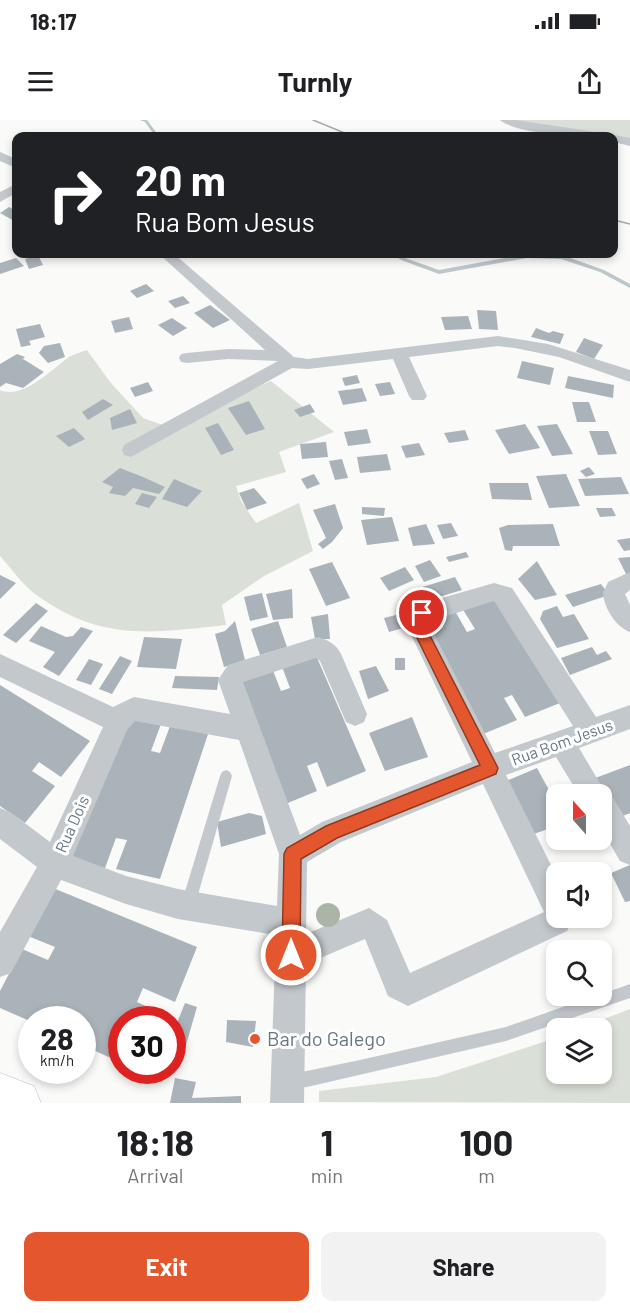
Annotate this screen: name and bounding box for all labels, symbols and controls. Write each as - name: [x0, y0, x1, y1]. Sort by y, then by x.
- text: 18:17: [30, 8, 76, 34]
- icon: menu: [24, 65, 57, 98]
- text: Turnly: [278, 65, 352, 97]
- icon: share: [573, 65, 606, 98]
- text: 20 m: [135, 154, 226, 204]
- icon: right: [36, 156, 114, 234]
- text: Rua Bom Jesus: [135, 205, 315, 237]
- pin: [396, 587, 447, 638]
- icon: arrive: [405, 596, 438, 629]
- street label: Rua Bom Jesus: [509, 714, 615, 769]
- north arrow: [546, 784, 612, 850]
- map controls: [546, 784, 612, 1084]
- street label: Rua Dois: [51, 792, 92, 855]
- button: sound: [546, 862, 612, 928]
- position arrow: [259, 923, 323, 987]
- button: search: [546, 940, 612, 1006]
- speed limit sign: 30: [108, 1006, 186, 1084]
- button: layers: [546, 1018, 612, 1084]
- text: 28: [40, 1020, 74, 1056]
- place label: Bar do Galego: [267, 1026, 386, 1050]
- marker: Bar do Galego: [248, 1032, 262, 1046]
- text: km/h: [40, 1051, 74, 1069]
- text: 18:18: [117, 1120, 194, 1163]
- text: 1: [320, 1120, 333, 1163]
- text: 100: [460, 1120, 513, 1163]
- text: Arrival: [127, 1163, 183, 1187]
- text: min: [311, 1163, 343, 1187]
- text: m: [478, 1163, 495, 1187]
- button: Exit: [24, 1232, 309, 1301]
- button: Share: [321, 1232, 606, 1301]

